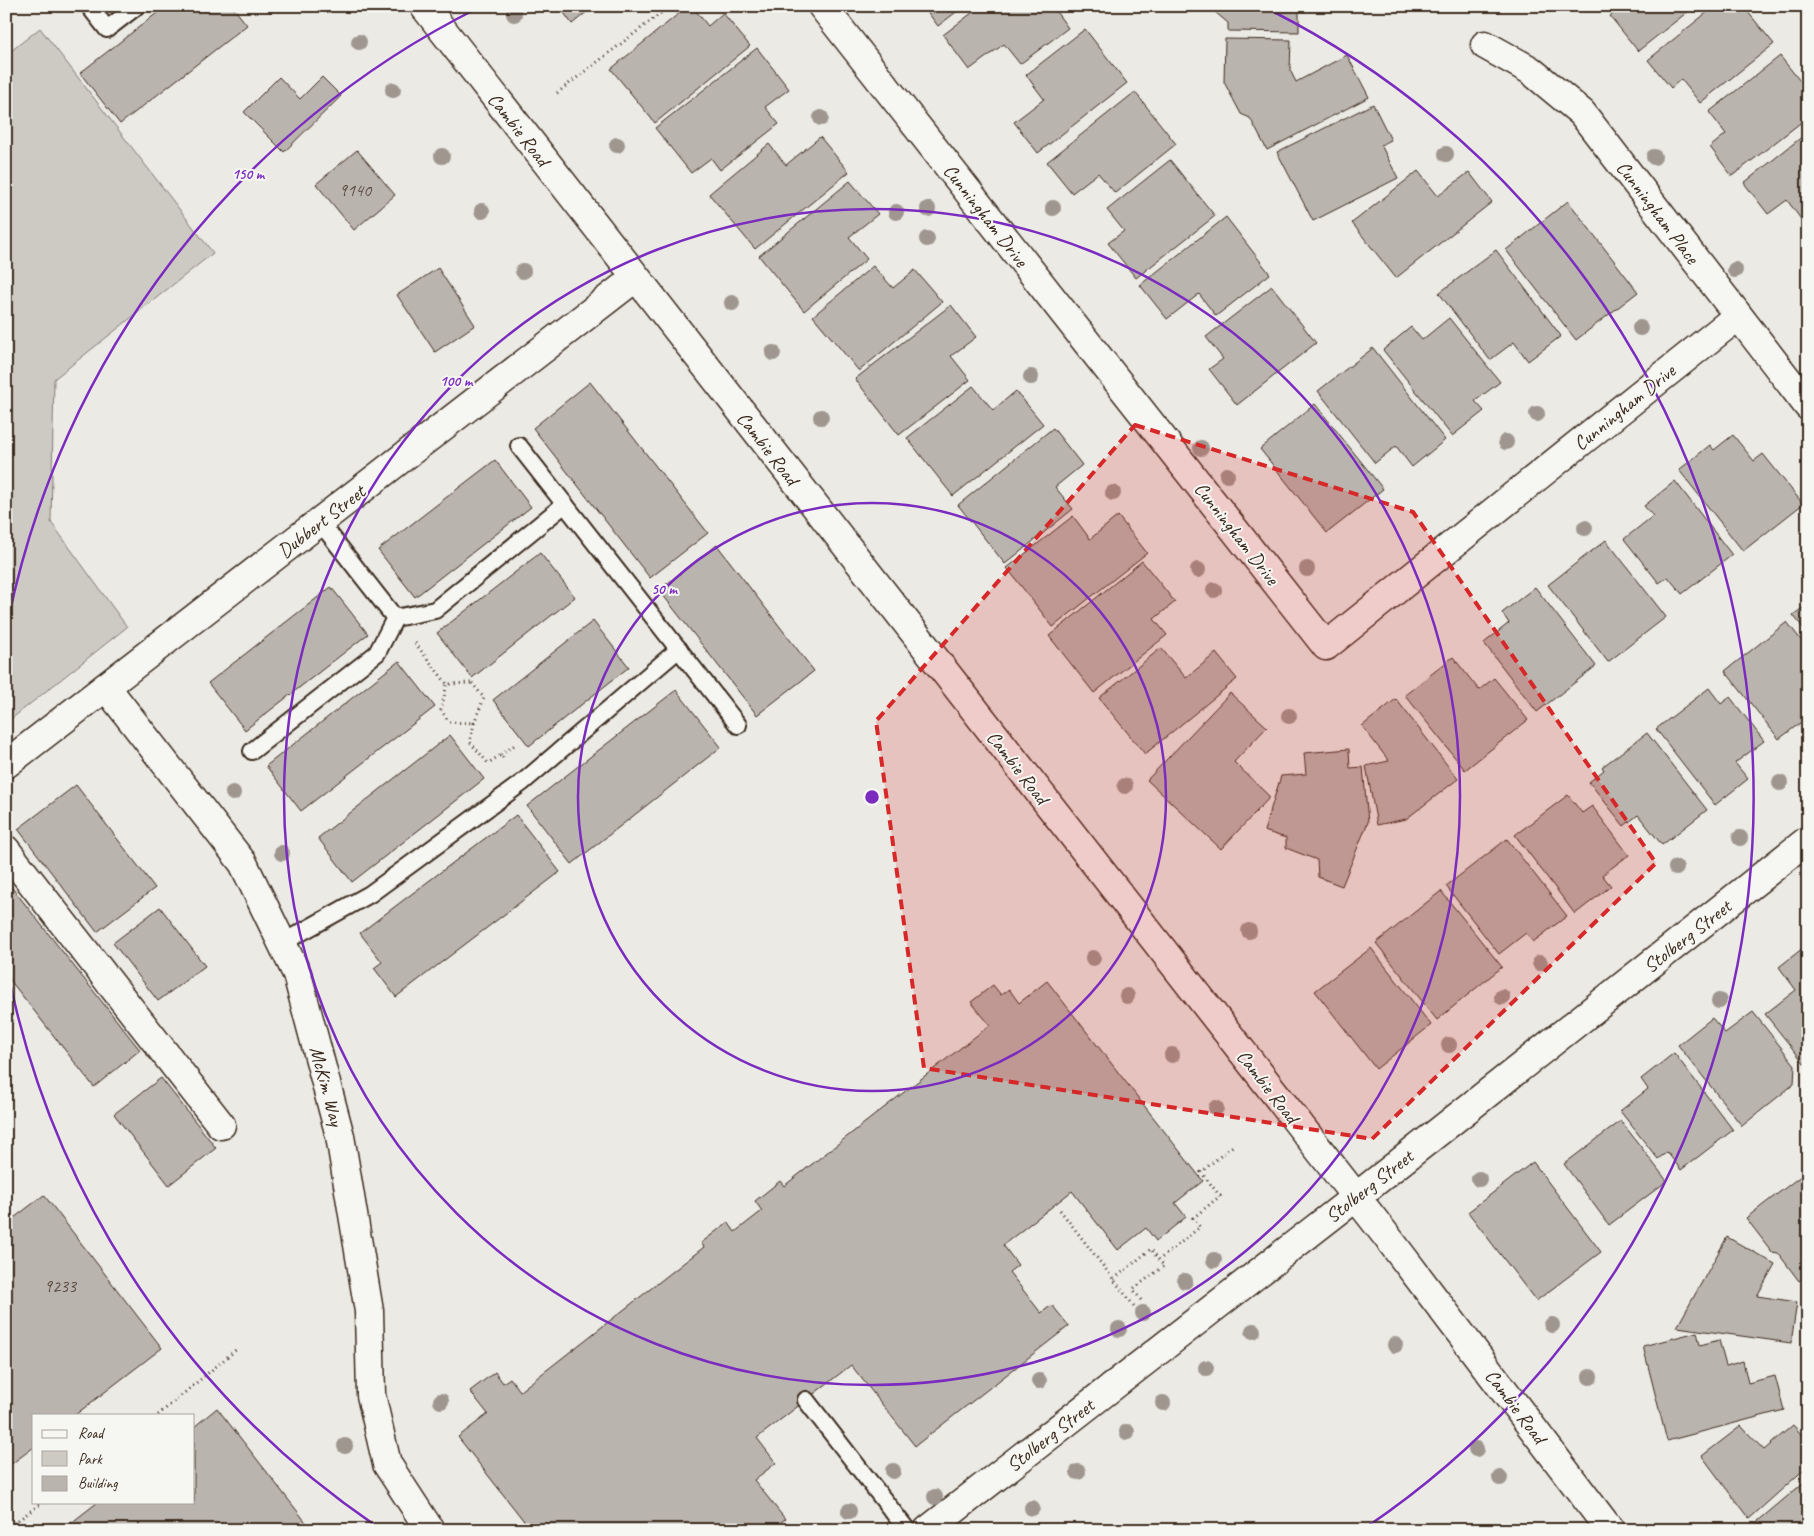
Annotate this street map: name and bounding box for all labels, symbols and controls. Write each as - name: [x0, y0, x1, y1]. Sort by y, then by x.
- street label: Cambie Road: [482, 87, 557, 174]
- street label: Cunningham Place: [1611, 156, 1705, 270]
- street label: Cunningham Drive: [938, 159, 1034, 273]
- text: 150 m: [232, 165, 266, 184]
- house number: 9140: [339, 179, 373, 201]
- street label: Cunningham Drive: [1568, 358, 1681, 456]
- text: 100 m: [440, 372, 474, 391]
- street label: Cambie Road: [731, 406, 806, 493]
- street label: Cunningham Drive: [1189, 477, 1285, 591]
- street label: Dubbert Street: [272, 478, 372, 563]
- text: 50 m: [651, 580, 678, 599]
- street label: Cambie Road: [981, 725, 1056, 812]
- centre of rings: [863, 788, 881, 806]
- street label: Stolberg Street: [1638, 893, 1738, 978]
- street label: McKim Way: [304, 1044, 350, 1131]
- street label: Cambie Road: [1231, 1044, 1306, 1131]
- street label: Stolberg Street: [1320, 1143, 1420, 1228]
- house number: 9233: [44, 1275, 78, 1297]
- street label: Cambie Road: [1480, 1364, 1554, 1451]
- street label: Stolberg Street: [1001, 1392, 1101, 1477]
- legend: [32, 1414, 195, 1504]
- text: Road: [78, 1424, 105, 1443]
- text: Park: [78, 1450, 103, 1469]
- text: Building: [78, 1474, 118, 1493]

